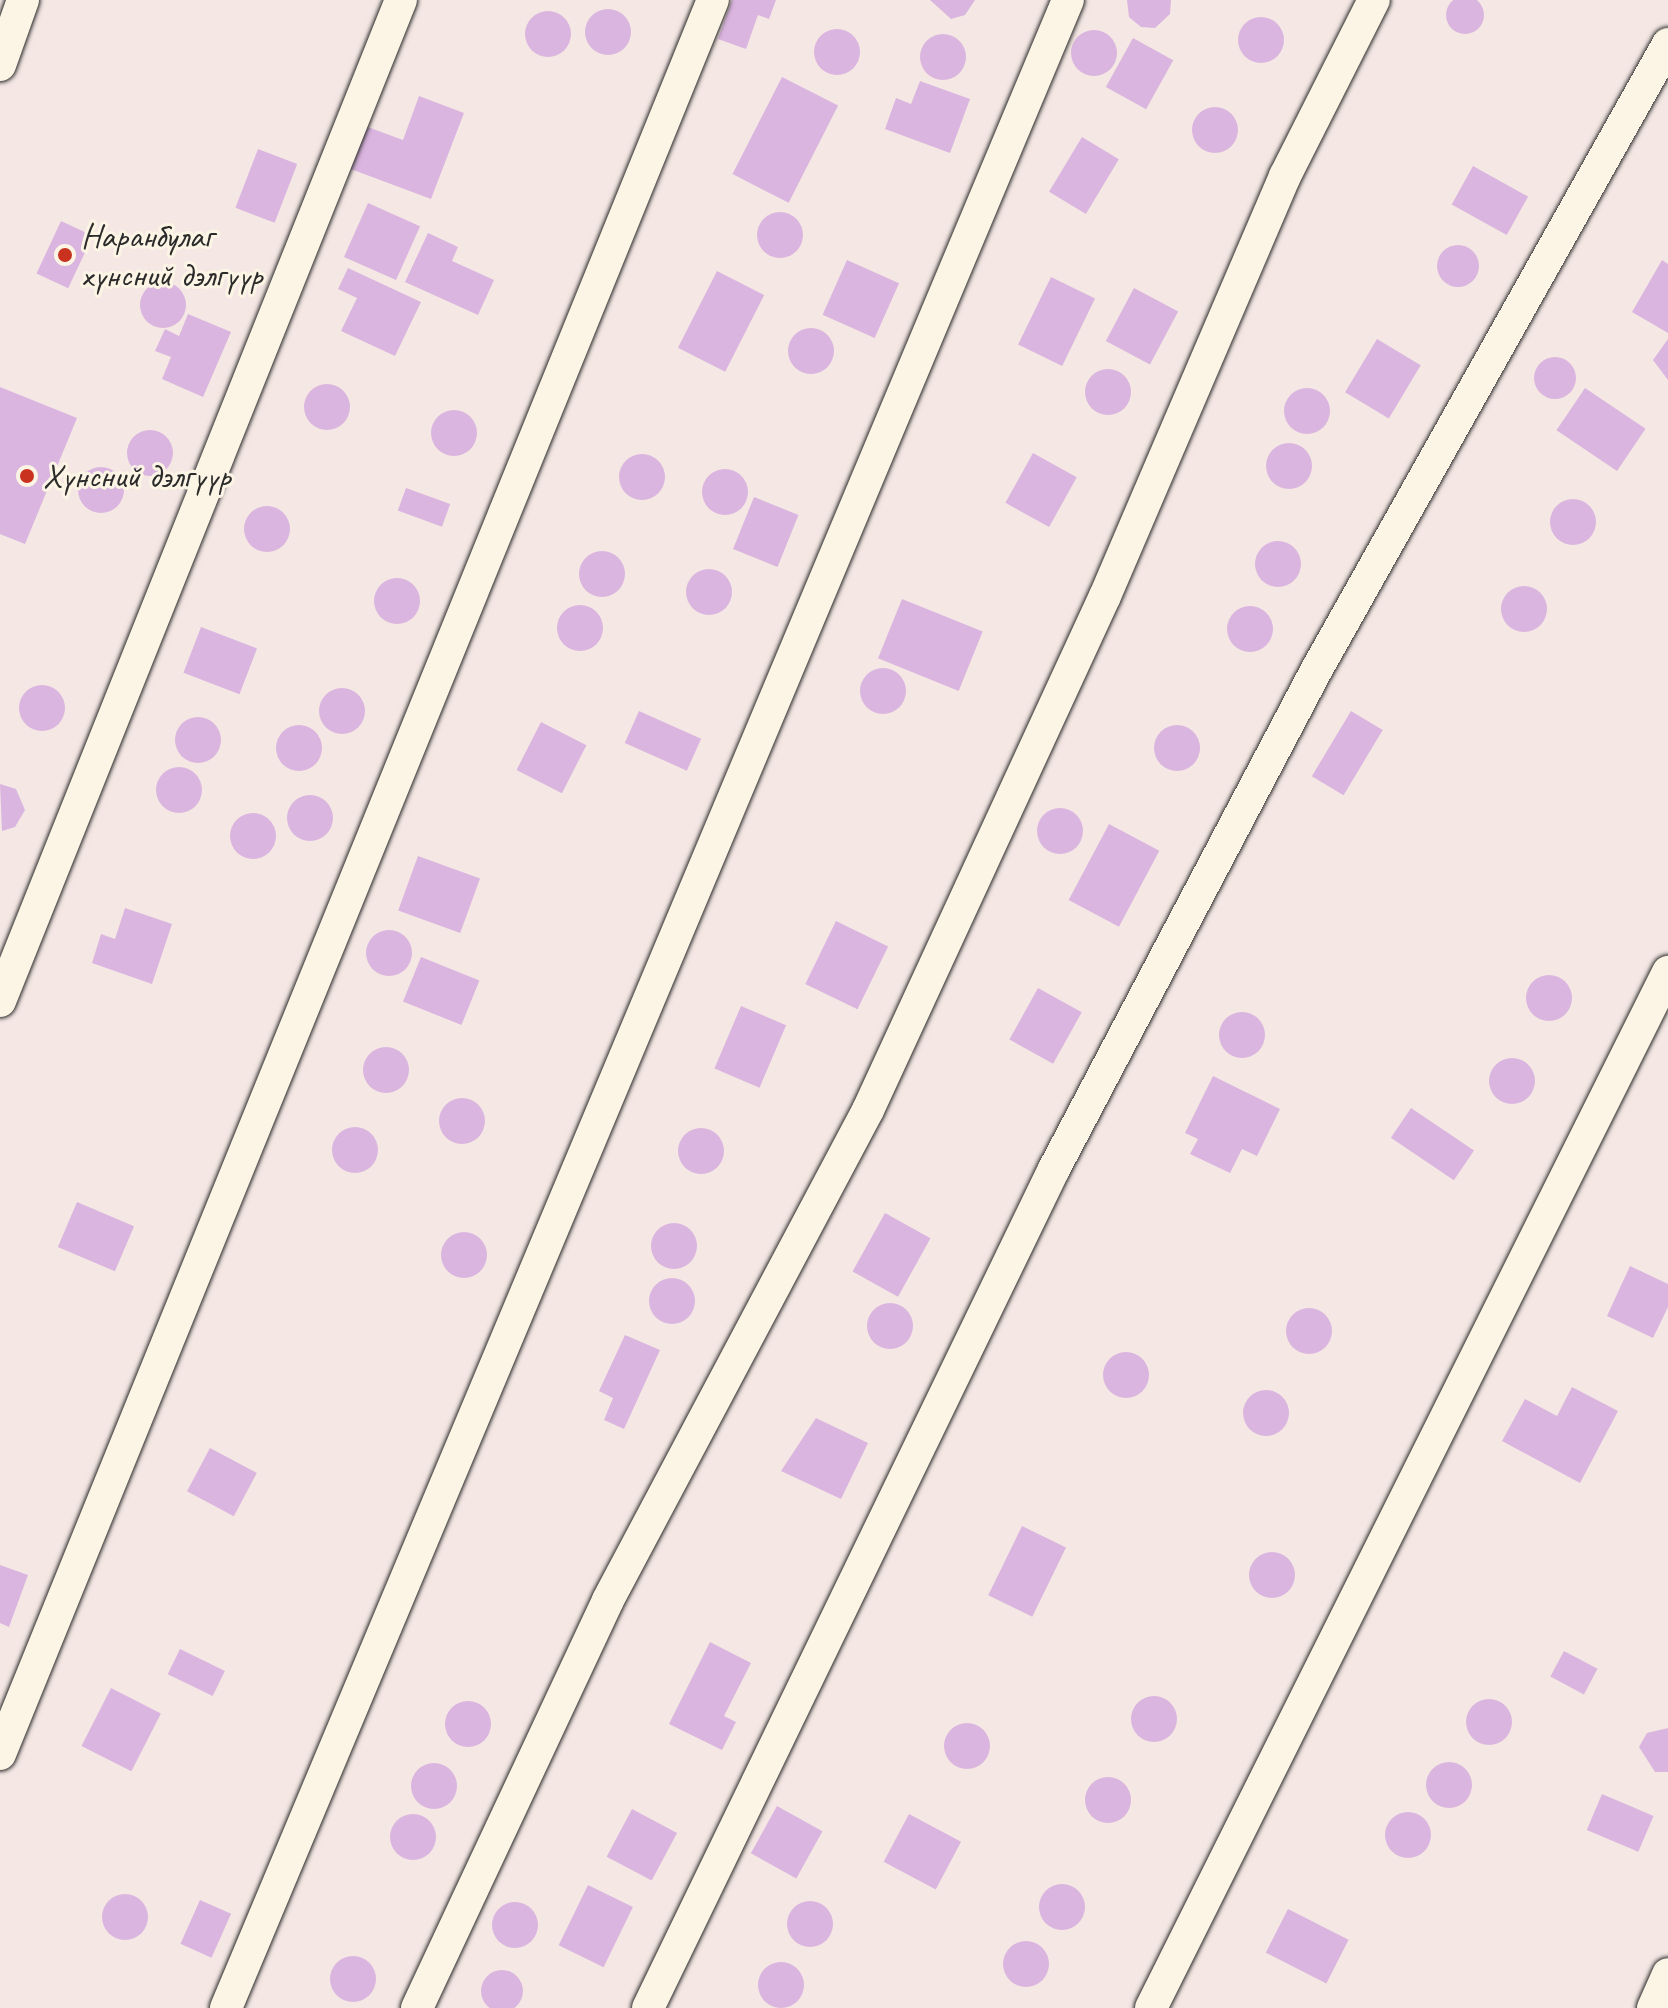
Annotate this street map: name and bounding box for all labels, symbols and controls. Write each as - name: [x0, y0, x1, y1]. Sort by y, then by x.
- place label: Наранбулаг хүнсний дэлгүүр: [81, 215, 262, 294]
- marker: Наранбулаг хүнсний дэлгүүр: [56, 246, 74, 264]
- place label: Хүнсний дэлгүүр: [43, 456, 231, 496]
- marker: Хүнсний дэлгүүр: [18, 467, 36, 485]

